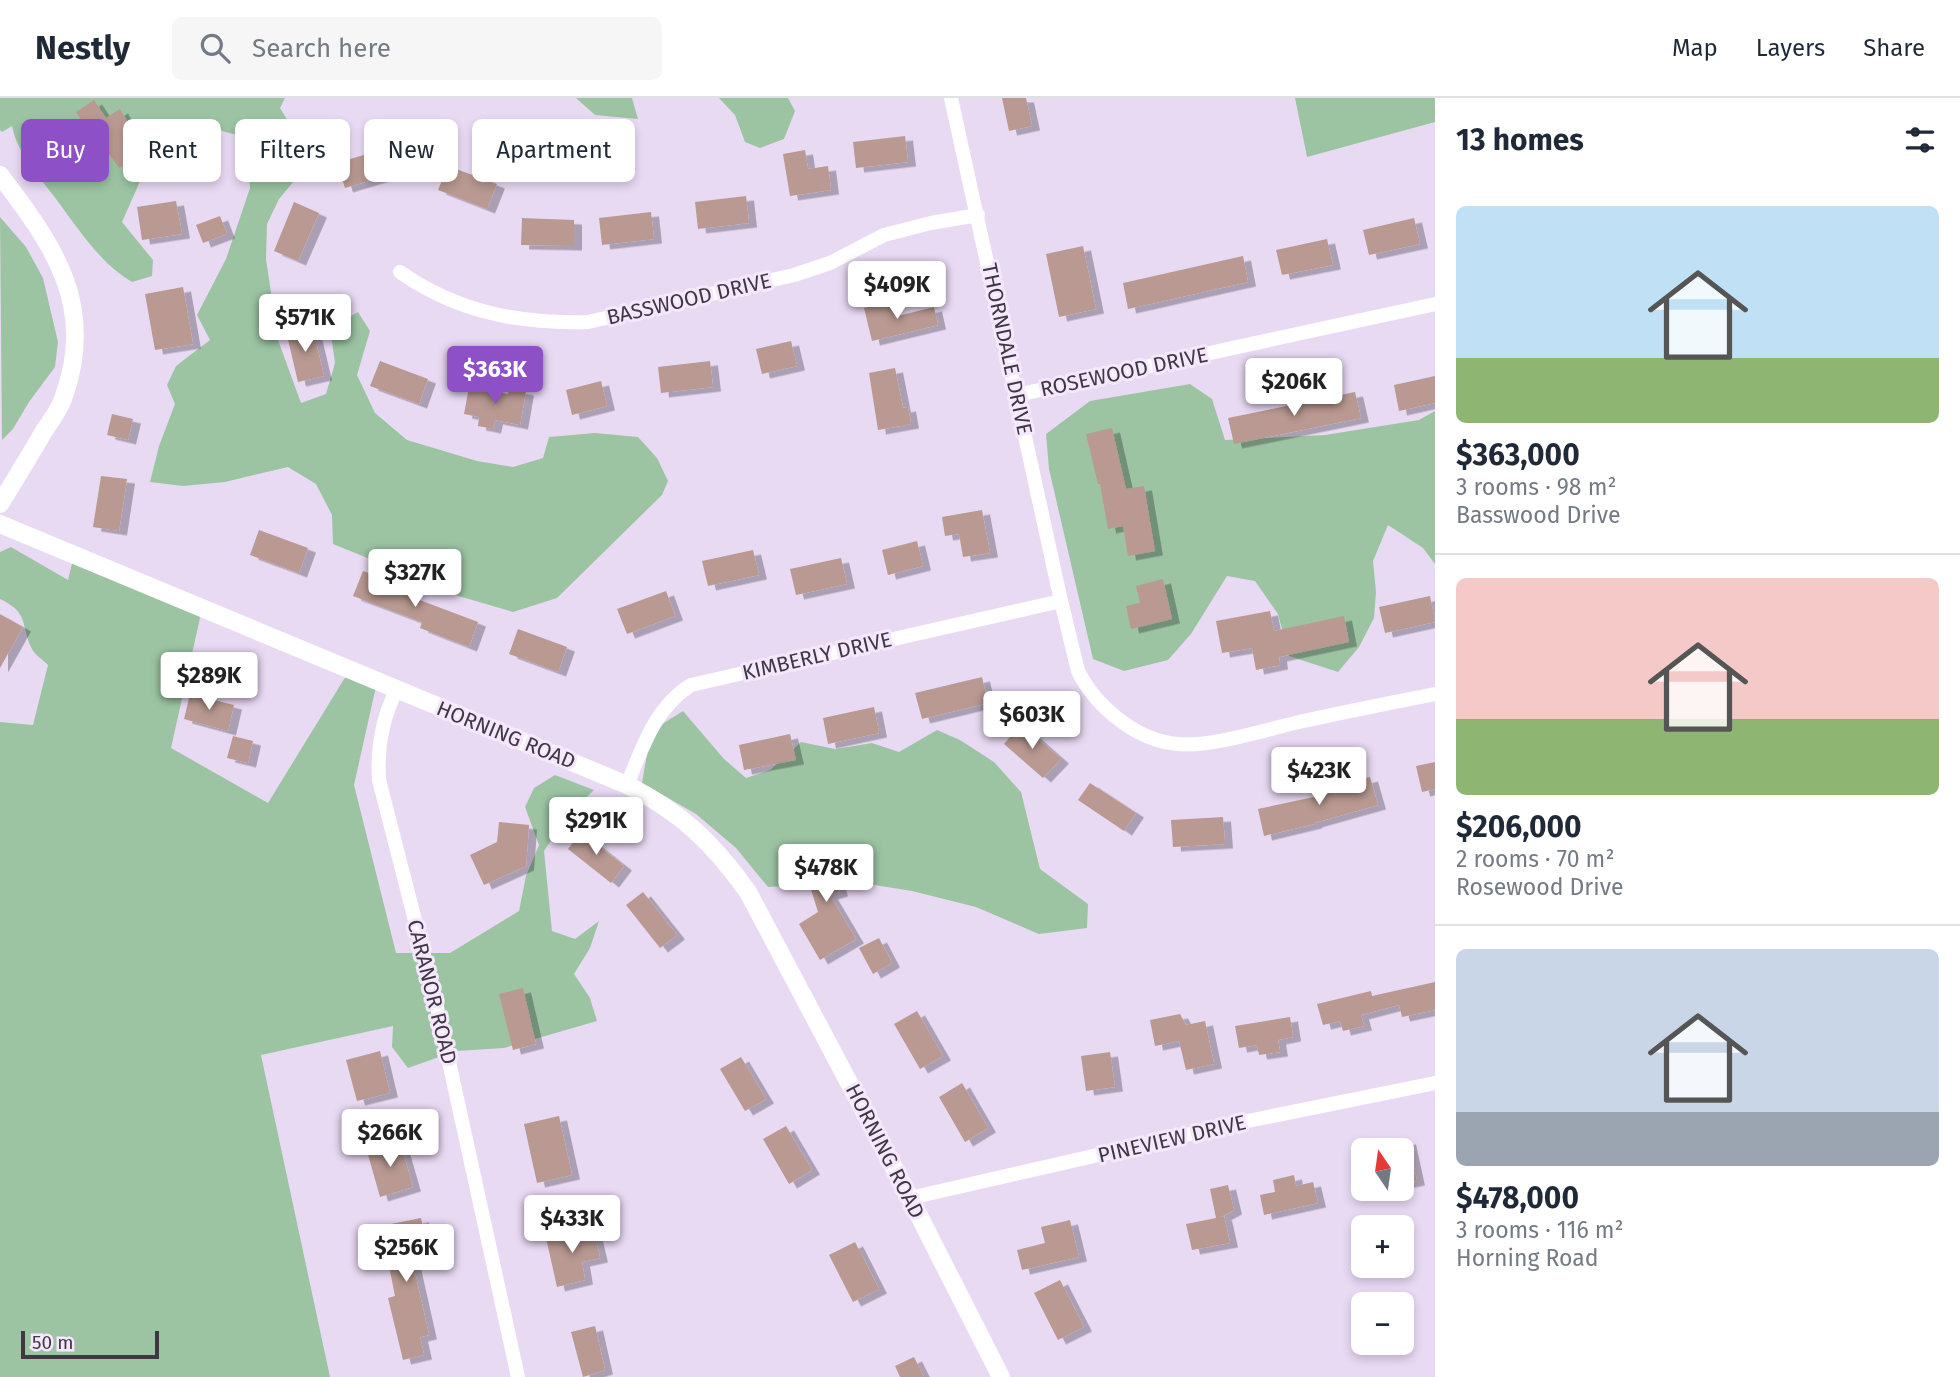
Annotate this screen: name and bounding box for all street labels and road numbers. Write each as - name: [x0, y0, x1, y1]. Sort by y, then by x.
- street label: THORNDALE DRIVE: [976, 261, 1038, 437]
- street label: BASSWOOD DRIVE: [604, 267, 774, 331]
- street label: ROSEWOOD DRIVE: [1038, 342, 1210, 402]
- street label: KIMBERLY DRIVE: [740, 626, 894, 686]
- street label: HORNING ROAD: [433, 695, 579, 775]
- street label: CARANOR ROAD: [401, 917, 463, 1067]
- street label: HORNING ROAD: [840, 1079, 930, 1223]
- street label: PINEVIEW DRIVE: [1095, 1109, 1249, 1169]

